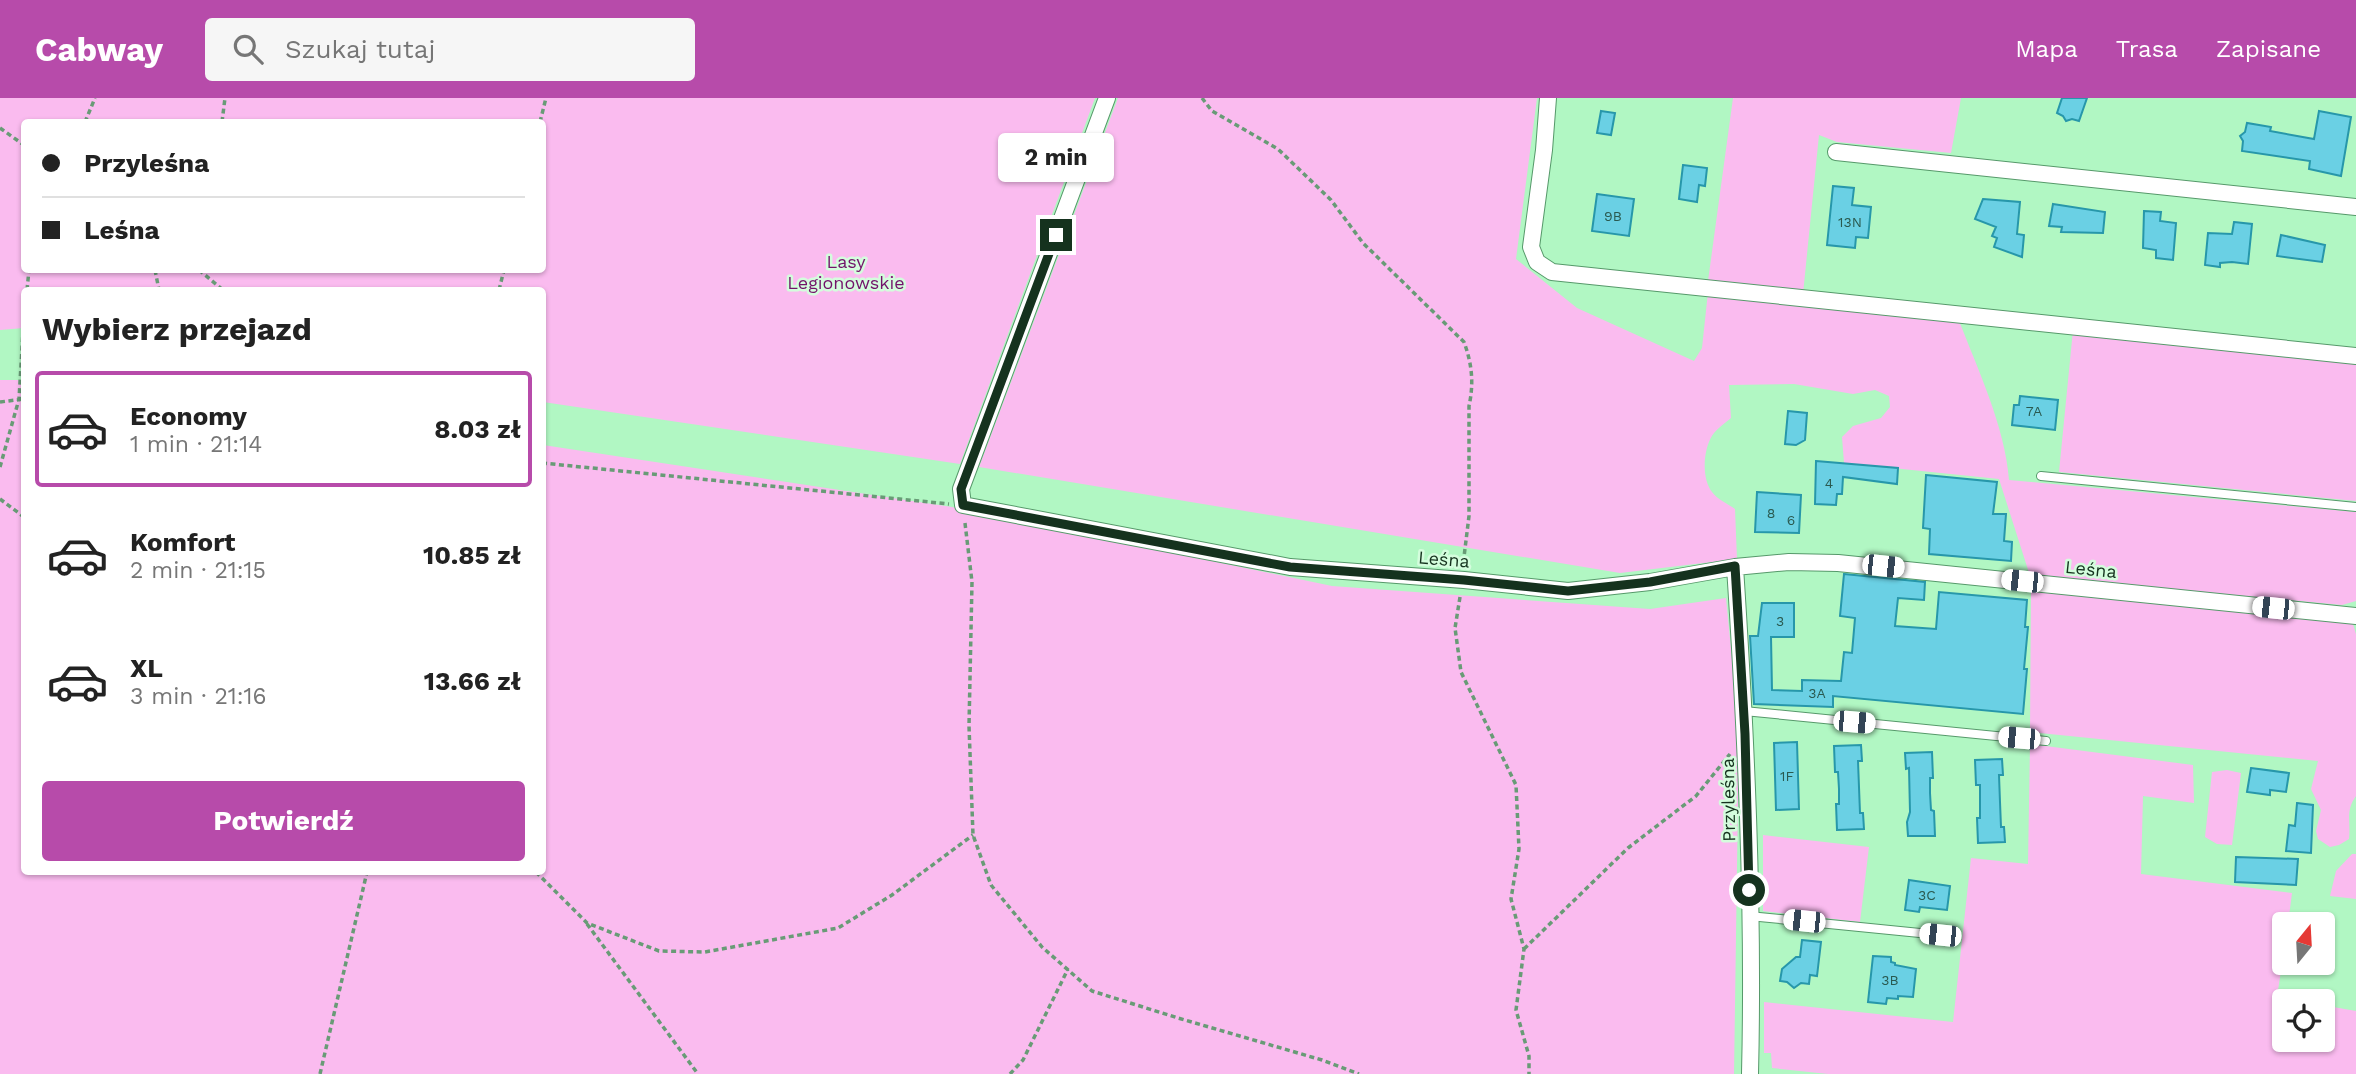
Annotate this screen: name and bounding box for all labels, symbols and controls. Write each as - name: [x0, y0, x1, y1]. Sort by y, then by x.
- search box: [205, 18, 695, 81]
- text: Cabway: [35, 30, 163, 69]
- icon: search: [229, 30, 267, 68]
- text: Szukaj tutaj: [285, 34, 435, 64]
- text: Mapa: [2015, 35, 2078, 63]
- text: Trasa: [2116, 35, 2178, 63]
- text: Zapisane: [2216, 35, 2321, 63]
- callout: 2 min: [998, 134, 1114, 183]
- text: 2 min: [1025, 144, 1087, 171]
- text: Przyleśna: [84, 148, 209, 178]
- house number: 9B: [1604, 208, 1622, 224]
- house number: 13N: [1838, 214, 1862, 230]
- text: Leśna: [84, 215, 160, 245]
- route end: [1040, 219, 1072, 251]
- park label: Lasy Legionowskie: [787, 251, 905, 293]
- text: Wybierz przejazd: [42, 310, 312, 348]
- icon: car: [46, 398, 109, 461]
- text: Economy: [130, 401, 247, 431]
- house number: 7A: [2026, 403, 2042, 419]
- text: 8.03 zł: [434, 414, 521, 444]
- text: 1 min · 21:14: [130, 431, 262, 458]
- house number: 4: [1825, 475, 1833, 491]
- house number: 8: [1767, 505, 1775, 521]
- house number: 6: [1787, 512, 1795, 528]
- icon: car: [46, 524, 109, 587]
- text: Komfort: [130, 527, 235, 557]
- text: 10.85 zł: [423, 540, 521, 570]
- street label: Leśna: [1417, 546, 1471, 572]
- car: [1862, 553, 1905, 579]
- street label: Leśna: [2064, 556, 2118, 582]
- text: 2 min · 21:15: [130, 557, 266, 584]
- car: [2001, 568, 2044, 594]
- car: [2252, 595, 2295, 621]
- house number: 3: [1776, 613, 1784, 629]
- icon: car: [46, 650, 109, 713]
- text: XL: [130, 653, 163, 683]
- text: 13.66 zł: [424, 666, 521, 696]
- text: 3 min · 21:16: [130, 683, 267, 710]
- house number: 3A: [1808, 685, 1826, 701]
- car: [1833, 710, 1876, 734]
- car: [1998, 726, 2041, 750]
- street label: Przyleśna: [1717, 758, 1739, 842]
- house number: 1F: [1780, 768, 1794, 784]
- button: Potwierdź: [42, 781, 525, 861]
- route start: [1733, 874, 1765, 906]
- house number: 3C: [1918, 887, 1936, 903]
- car: [1783, 908, 1826, 934]
- north arrow: [2272, 912, 2334, 975]
- map controls: [2272, 912, 2335, 1052]
- car: [1919, 922, 1962, 948]
- house number: 3B: [1881, 972, 1899, 988]
- button: locate: [2272, 989, 2335, 1052]

